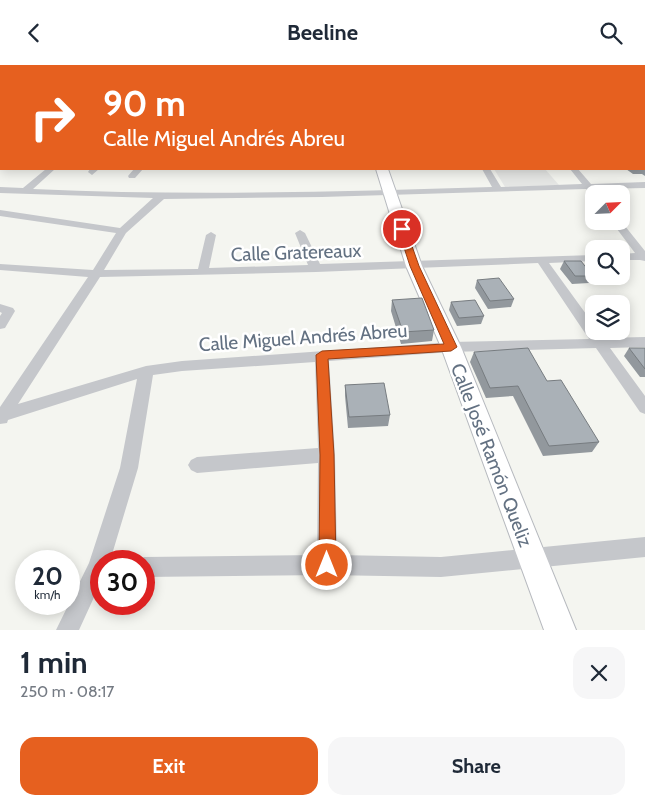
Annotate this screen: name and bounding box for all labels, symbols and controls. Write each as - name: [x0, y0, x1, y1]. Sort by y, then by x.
- icon: back: [20, 19, 48, 47]
- text: Beeline: [287, 19, 358, 46]
- icon: search: [597, 19, 625, 47]
- text: 90 m: [103, 82, 186, 125]
- icon: right: [20, 85, 85, 150]
- text: Calle Miguel Andrés Abreu: [103, 125, 345, 152]
- north arrow: [585, 185, 630, 230]
- map controls: [585, 185, 630, 340]
- pin: [381, 208, 423, 250]
- icon: arrive: [388, 215, 416, 243]
- street label: Calle Gratereaux: [230, 239, 362, 266]
- button: search: [585, 240, 630, 285]
- button: layers: [585, 295, 630, 340]
- street label: Calle Miguel Andrés Abreu: [198, 319, 408, 356]
- street label: Calle José Ramón Queliz: [446, 360, 537, 550]
- position arrow: [300, 538, 352, 590]
- speed limit sign: 30: [90, 550, 155, 615]
- text: 20: [32, 561, 63, 591]
- text: km/h: [34, 587, 61, 602]
- text: 1 min: [20, 644, 88, 681]
- button: close: [573, 647, 625, 699]
- text: 250 m · 08:17: [20, 682, 114, 701]
- button: Exit: [20, 737, 318, 795]
- button: Share: [328, 737, 625, 795]

